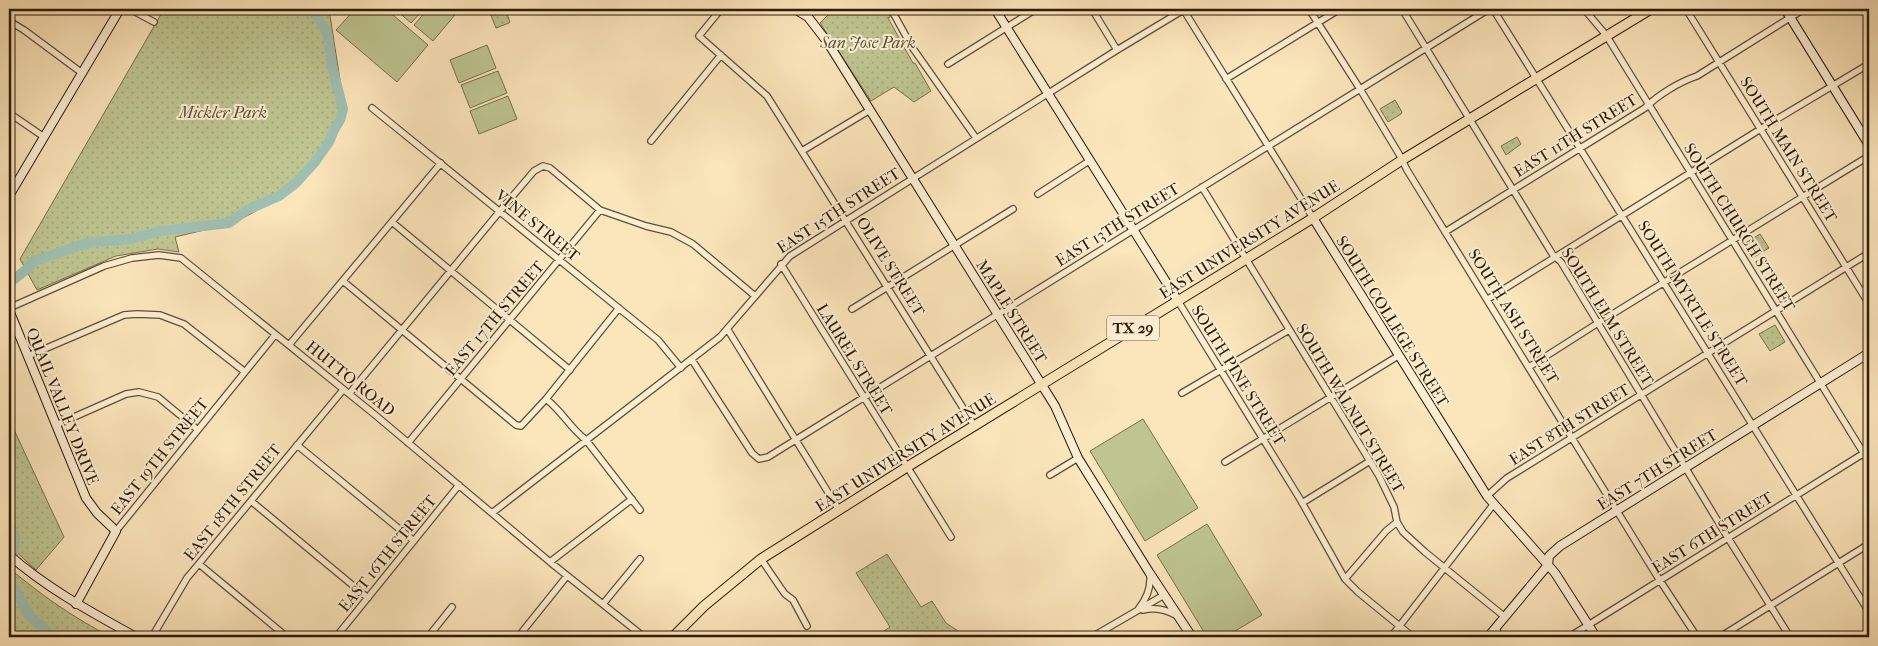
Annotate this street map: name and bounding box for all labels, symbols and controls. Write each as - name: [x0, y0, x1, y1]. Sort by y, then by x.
- park label: San Jose Park: [819, 33, 916, 52]
- street label: SOUTH MAIN STREET: [1736, 73, 1841, 226]
- street label: EAST 11TH STREET: [1510, 90, 1641, 181]
- park label: Mickler Park: [178, 103, 267, 122]
- street label: SOUTH CHURCH STREET: [1680, 140, 1799, 315]
- street label: EAST 15TH STREET: [773, 163, 904, 257]
- street label: EAST UNIVERSITY AVENUE: [1156, 176, 1343, 303]
- street label: EAST 13TH STREET: [1052, 178, 1183, 270]
- street label: VINE STREET: [491, 185, 584, 265]
- street label: OLIVE STREET: [853, 213, 929, 319]
- street label: SOUTH MYRTLE STREET: [1634, 217, 1751, 390]
- street label: SOUTH COLLEGE STREET: [1332, 232, 1453, 410]
- street label: SOUTH ELM STREET: [1558, 244, 1658, 389]
- street label: SOUTH ASH STREET: [1464, 245, 1563, 387]
- street label: MAPLE STREET: [972, 256, 1051, 367]
- street label: EAST 17TH STREET: [441, 257, 548, 380]
- street label: LAUREL STREET: [813, 300, 897, 419]
- street label: SOUTH PINE STREET: [1188, 302, 1290, 449]
- road number: TX 29: [1107, 316, 1159, 340]
- street label: SOUTH WALNUT STREET: [1292, 320, 1409, 497]
- street label: QUAIL VALLEY DRIVE: [22, 325, 103, 488]
- street label: HUTTO ROAD: [302, 337, 399, 420]
- street label: EAST 8TH STREET: [1505, 380, 1633, 469]
- street label: EAST UNIVERSITY AVENUE: [812, 389, 999, 516]
- street label: EAST 19TH STREET: [107, 394, 212, 518]
- street label: EAST 7TH STREET: [1594, 425, 1721, 514]
- street label: EAST 18TH STREET: [180, 440, 285, 564]
- street label: EAST 6TH STREET: [1648, 487, 1776, 577]
- street label: EAST 16TH STREET: [334, 491, 440, 616]

